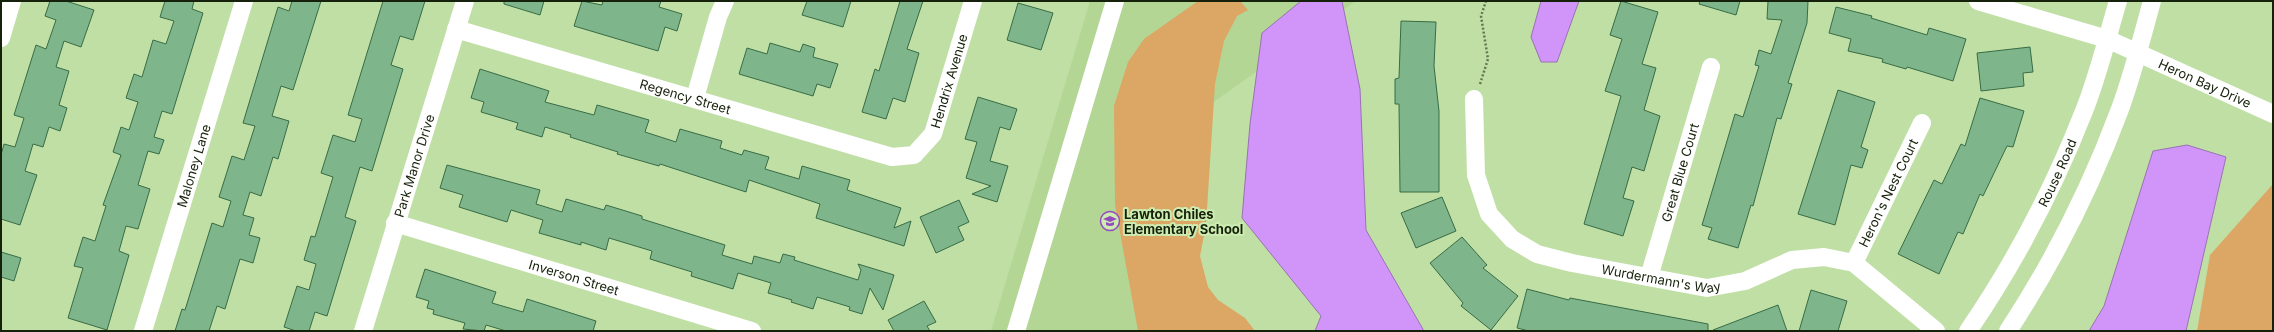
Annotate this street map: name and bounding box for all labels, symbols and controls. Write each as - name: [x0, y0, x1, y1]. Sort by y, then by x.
- street label: Hendrix Avenue: [927, 32, 971, 130]
- street label: Heron Bay Drive: [2156, 55, 2254, 111]
- street label: Regency Street: [638, 75, 733, 117]
- street label: Park Manor Drive: [391, 112, 438, 219]
- street label: Great Blue Court: [1658, 121, 1702, 224]
- street label: Maloney Lane: [173, 122, 214, 209]
- street label: Heron's Nest Court: [1855, 136, 1921, 250]
- street label: Rouse Road: [2035, 136, 2080, 209]
- place label: Lawton Chiles Elementary School: [1124, 206, 1243, 237]
- school or university icon: Lawton Chiles Elementary School: [1099, 210, 1121, 232]
- street label: Inverson Street: [527, 256, 621, 298]
- street label: Wurdermann's Way: [1600, 261, 1722, 296]

